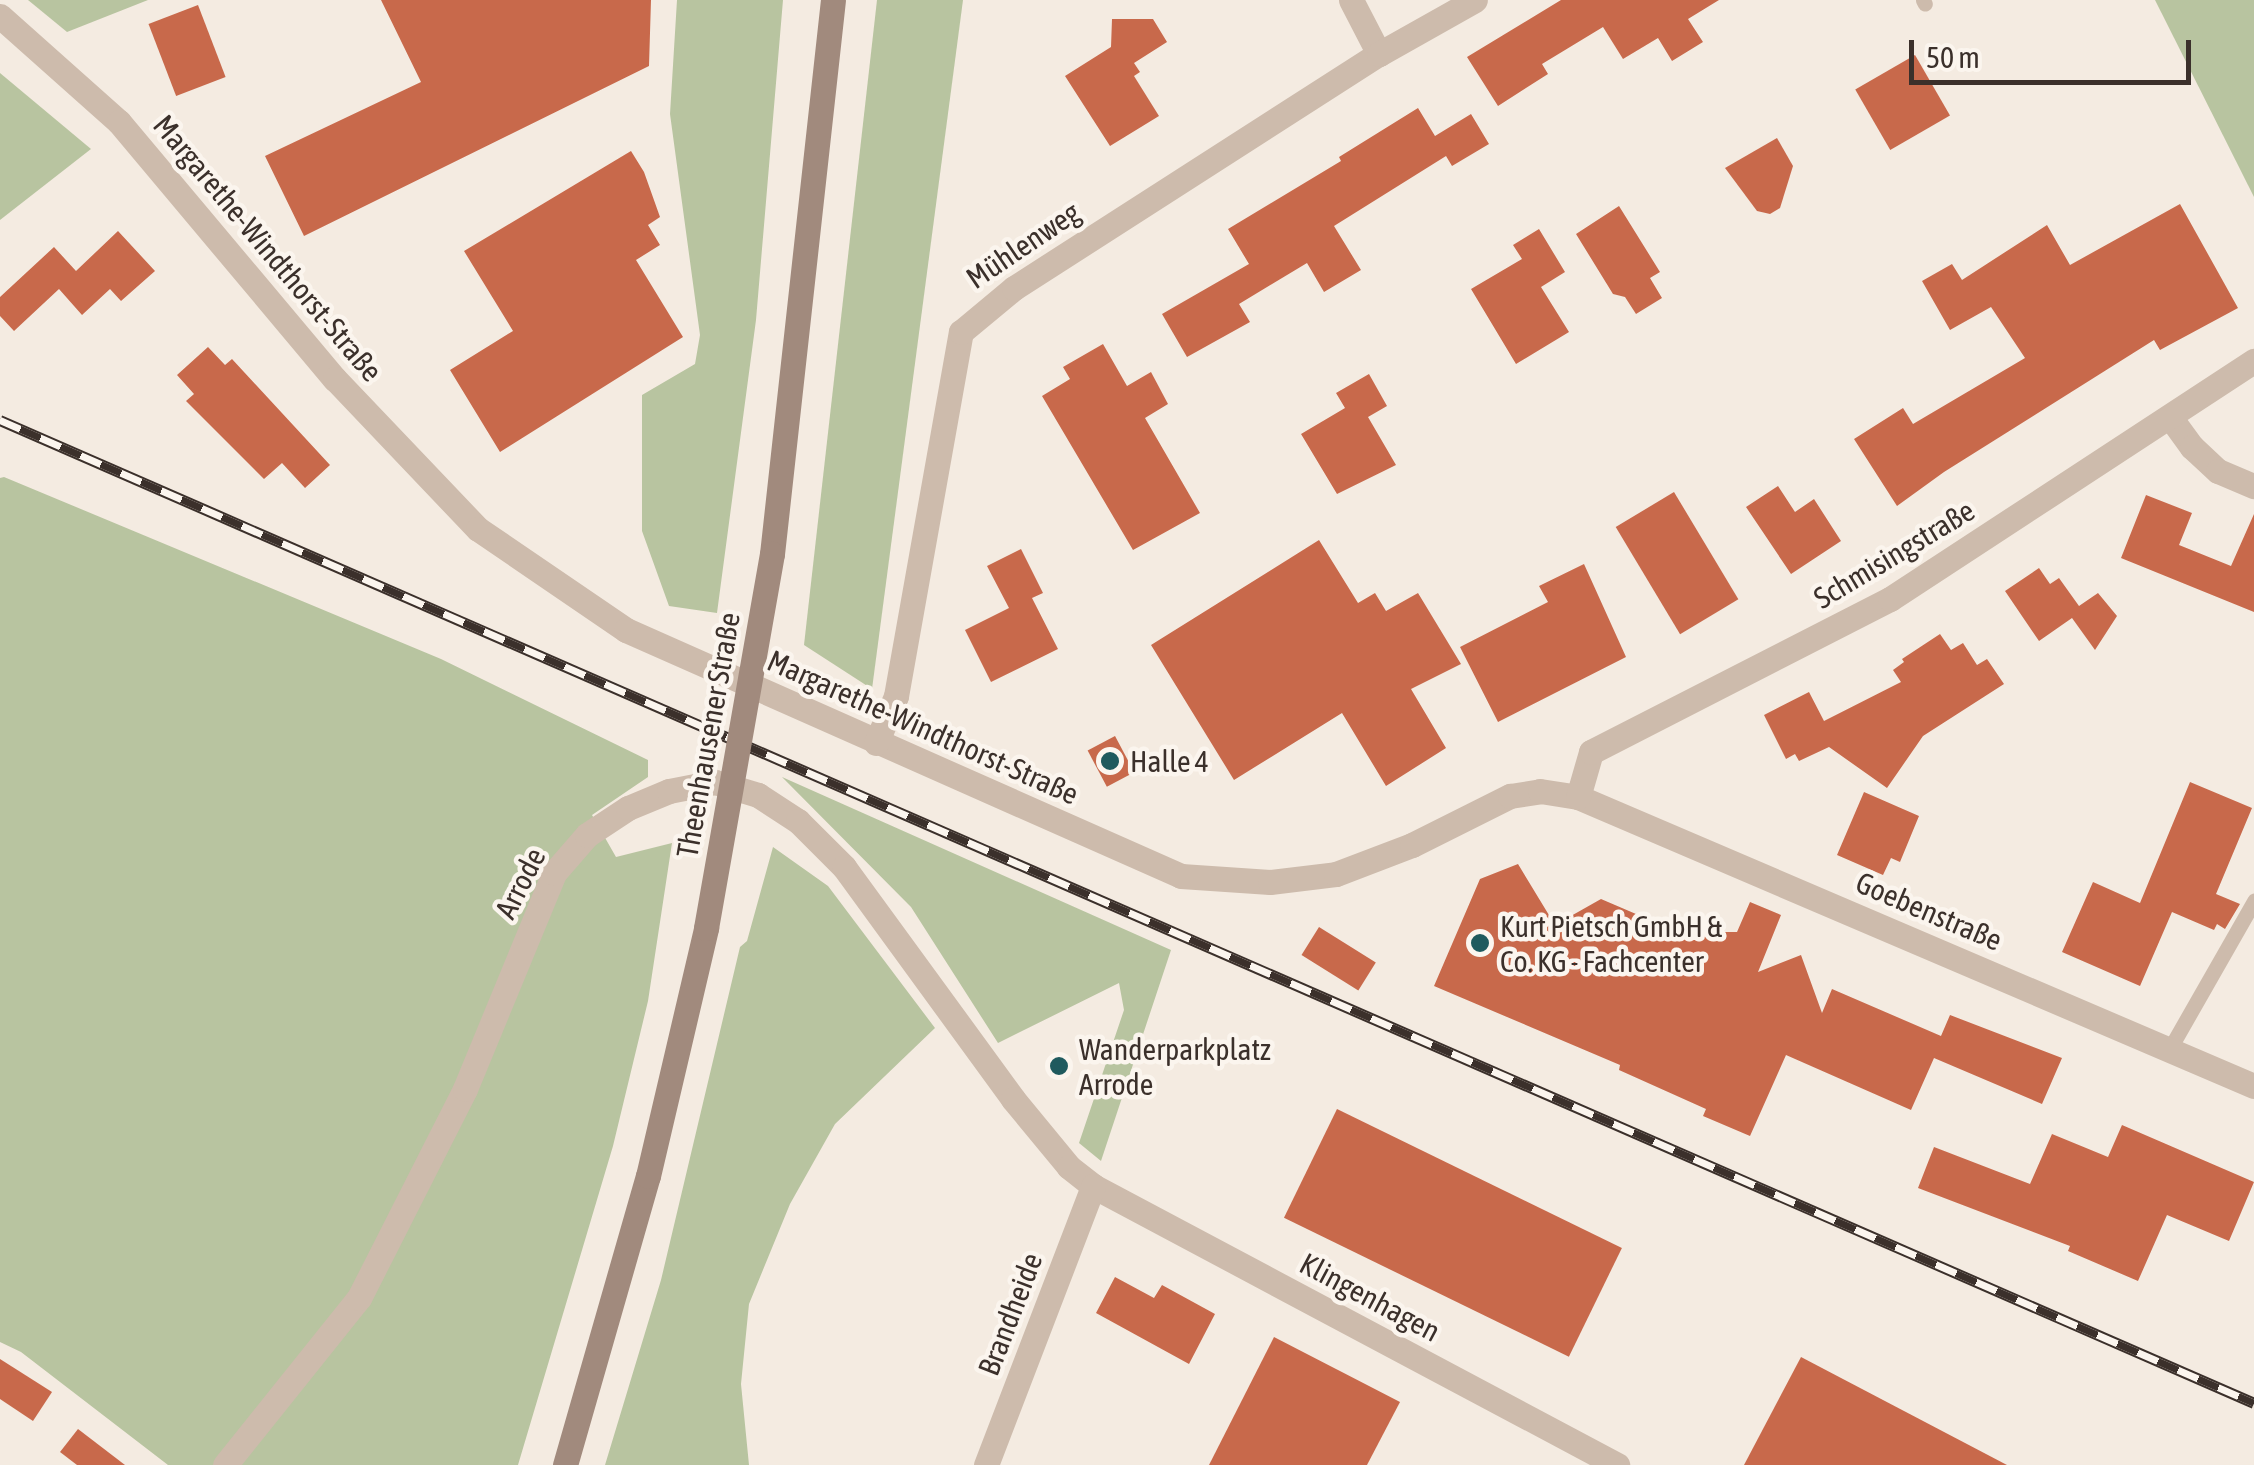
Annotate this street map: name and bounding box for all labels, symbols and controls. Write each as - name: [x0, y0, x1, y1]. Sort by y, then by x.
- scale bar: [1914, 20, 2196, 82]
- text: 50 m: [1926, 40, 1980, 74]
- street label: Margarethe-Windthorst-Straße: [146, 108, 390, 388]
- street label: Mühlenweg: [959, 194, 1087, 296]
- street label: Schmisingstraße: [1807, 492, 1981, 616]
- street label: Theenhausener Straße: [669, 610, 747, 860]
- street label: Margarethe-Windthorst-Straße: [762, 642, 1084, 812]
- place label: Halle 4: [1130, 743, 1209, 779]
- marker: Halle 4: [1099, 750, 1121, 772]
- street label: Arrode: [487, 842, 553, 924]
- street label: Goebenstraße: [1851, 864, 2007, 958]
- place label: Kurt Pietsch GmbH & Co. KG - Fachcenter: [1500, 908, 1723, 978]
- marker: Kurt Pietsch GmbH & Co. KG - Fachcenter: [1469, 932, 1491, 954]
- place label: Wanderparkplatz Arrode: [1079, 1031, 1271, 1102]
- marker: Wanderparkplatz Arrode: [1048, 1055, 1070, 1077]
- street label: Klingenhagen: [1294, 1245, 1446, 1349]
- street label: Brandheide: [970, 1248, 1050, 1380]

